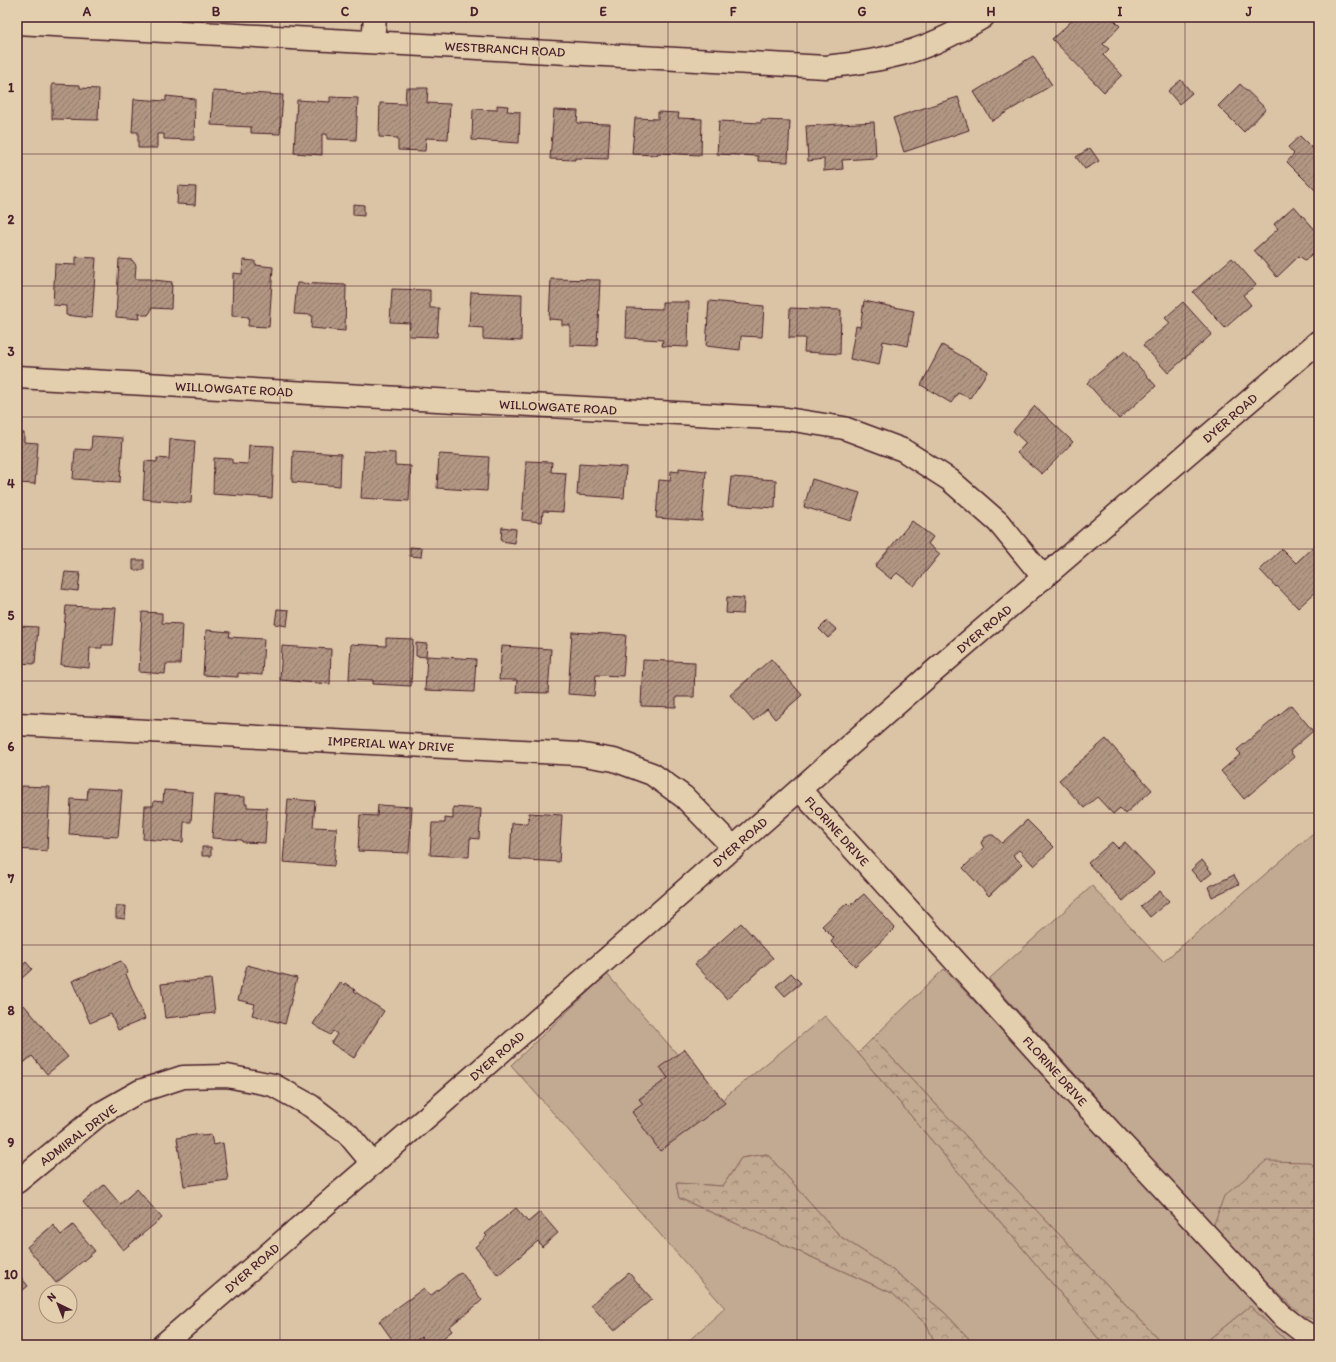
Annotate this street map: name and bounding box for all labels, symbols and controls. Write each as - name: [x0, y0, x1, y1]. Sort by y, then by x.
- text: A: [82, 4, 92, 19]
- text: B: [212, 4, 221, 19]
- text: C: [341, 4, 350, 19]
- text: D: [470, 4, 479, 19]
- text: E: [599, 4, 607, 19]
- text: F: [730, 4, 737, 19]
- text: G: [858, 4, 867, 19]
- text: H: [987, 4, 996, 19]
- text: I: [1118, 4, 1123, 19]
- text: J: [1245, 4, 1253, 19]
- street label: WESTBRANCH ROAD: [444, 38, 566, 60]
- text: 1: [8, 80, 14, 95]
- text: 2: [8, 212, 15, 227]
- text: 3: [7, 344, 15, 359]
- street label: WILLOWGATE ROAD: [175, 378, 293, 400]
- street label: DYER ROAD: [1199, 390, 1261, 446]
- street label: WILLOWGATE ROAD: [499, 396, 617, 418]
- text: 4: [7, 476, 15, 491]
- street label: DYER ROAD: [953, 601, 1015, 657]
- text: 5: [8, 608, 15, 623]
- street label: IMPERIAL WAY DRIVE: [327, 733, 455, 755]
- text: 6: [8, 739, 15, 754]
- street label: FLORINE DRIVE: [802, 793, 872, 869]
- street label: DYER ROAD: [709, 814, 771, 870]
- text: 7: [7, 871, 15, 886]
- text: 8: [7, 1003, 15, 1018]
- street label: DYER ROAD: [466, 1028, 528, 1084]
- street label: FLORINE DRIVE: [1020, 1033, 1090, 1109]
- street label: ADMIRAL DRIVE: [36, 1101, 120, 1169]
- text: 9: [8, 1135, 15, 1150]
- street label: DYER ROAD: [221, 1240, 283, 1296]
- text: 10: [4, 1267, 18, 1282]
- north arrow: [38, 1284, 78, 1324]
- text: N: [44, 1290, 59, 1304]

